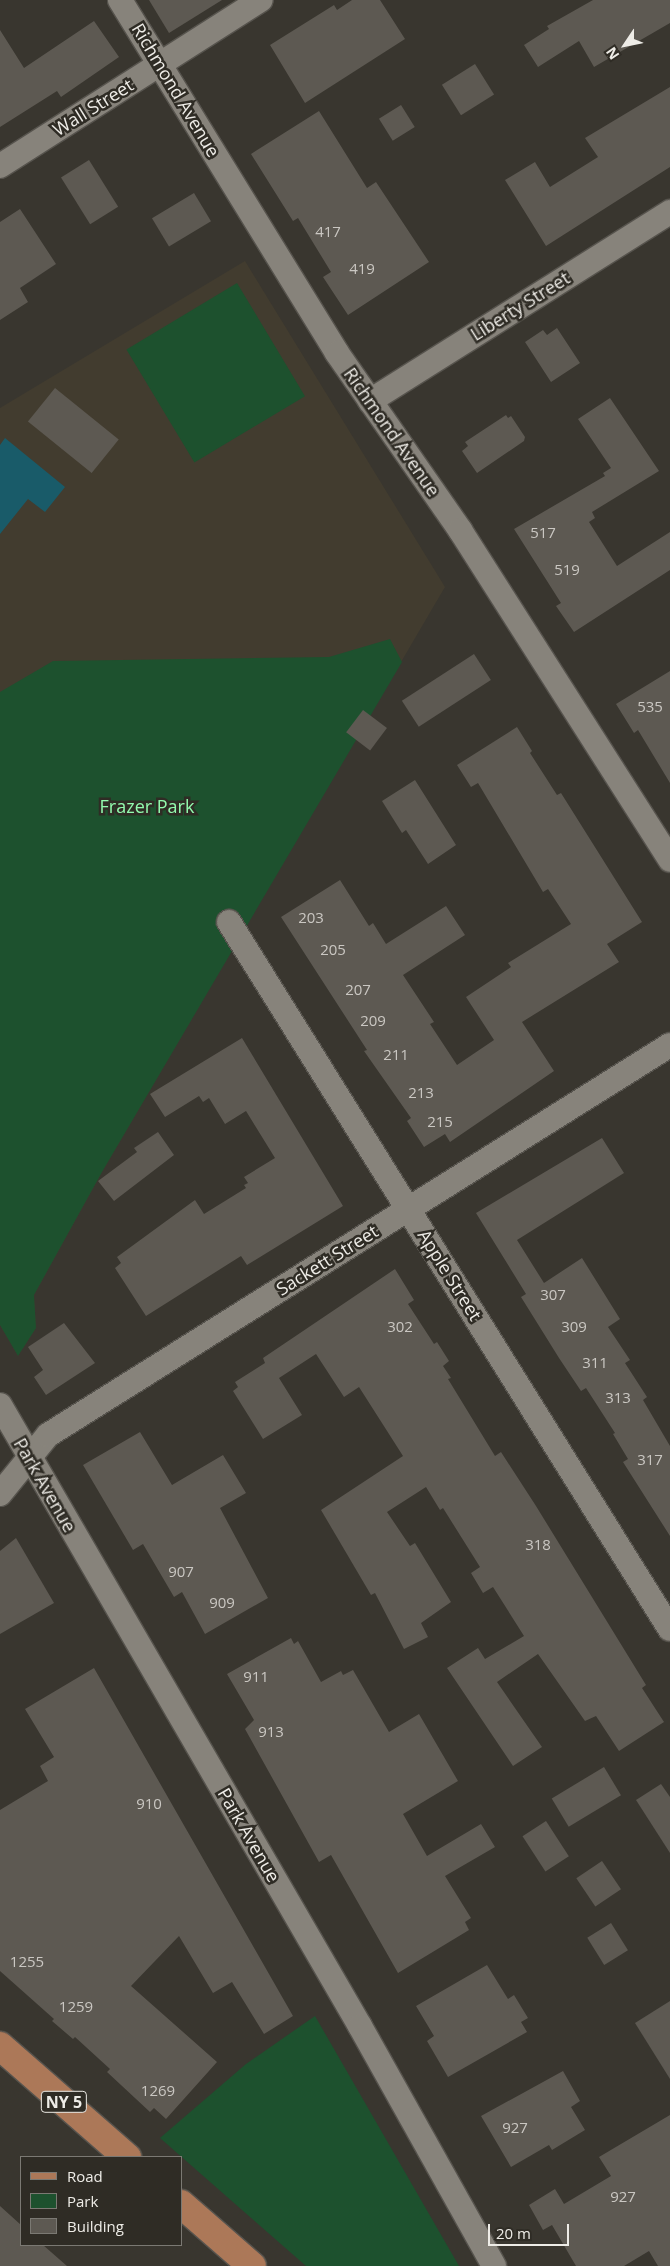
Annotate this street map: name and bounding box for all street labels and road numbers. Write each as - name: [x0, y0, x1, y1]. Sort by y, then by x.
- street label: Richmond Avenue: [128, 19, 224, 161]
- street label: Wall Street: [49, 74, 137, 140]
- street label: Liberty Street: [466, 267, 574, 345]
- street label: Richmond Avenue: [340, 363, 444, 501]
- street label: Sackett Street: [272, 1220, 382, 1300]
- street label: Apple Street: [414, 1226, 486, 1324]
- street label: Park Avenue: [9, 1434, 81, 1536]
- street label: Park Avenue: [213, 1784, 285, 1886]
- road number: NY 5: [40, 2088, 88, 2116]

